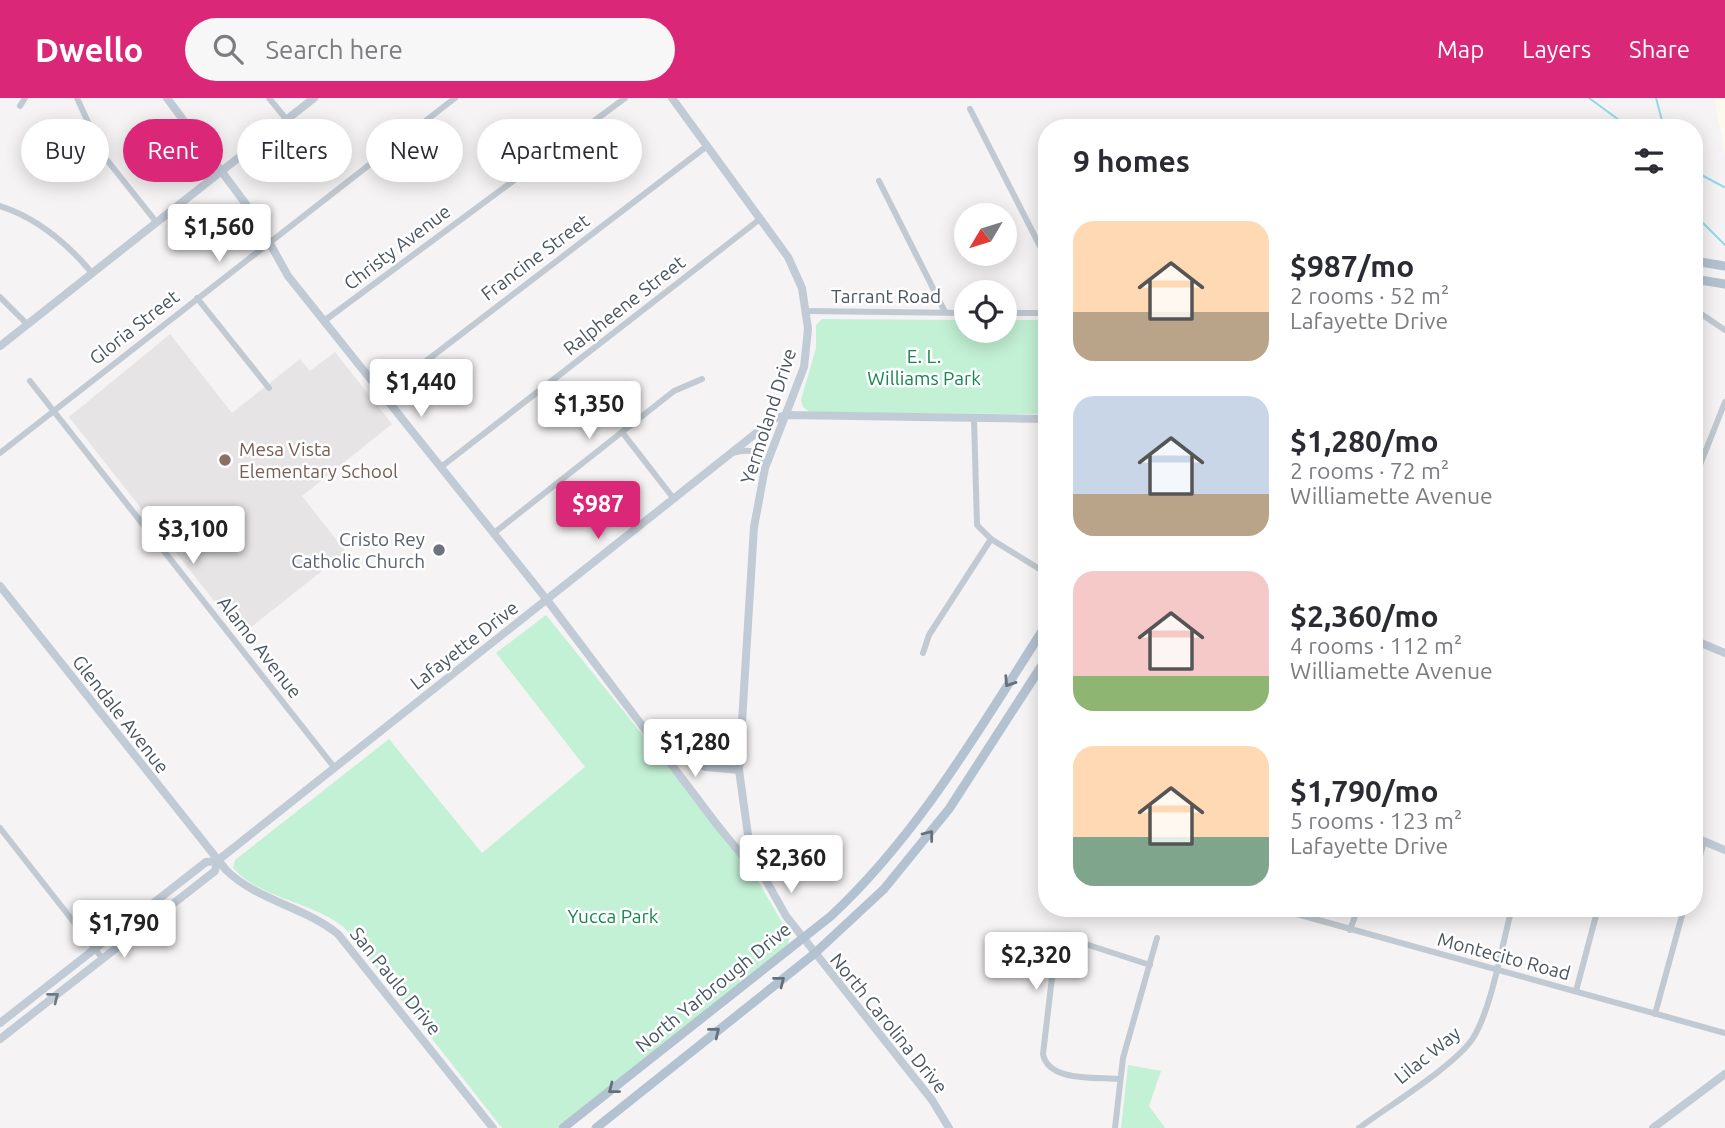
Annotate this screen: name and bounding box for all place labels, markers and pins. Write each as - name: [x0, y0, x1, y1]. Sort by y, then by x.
- pin: $1,560: [162, 204, 276, 264]
- pin: $1,440: [364, 360, 478, 419]
- pin: $1,350: [532, 382, 646, 441]
- place label: Mesa Vista Elementary School: [239, 438, 398, 482]
- marker: Mesa Vista Elementary School: [217, 452, 233, 468]
- pin: $987: [557, 482, 639, 541]
- pin: $3,100: [136, 506, 250, 566]
- place label: Cristo Rey Catholic Church: [291, 528, 425, 572]
- marker: Cristo Rey Catholic Church: [431, 542, 447, 558]
- pin: $1,280: [638, 720, 752, 779]
- pin: $2,360: [734, 836, 848, 895]
- pin: $1,790: [67, 900, 181, 960]
- pin: $2,320: [979, 932, 1093, 992]

